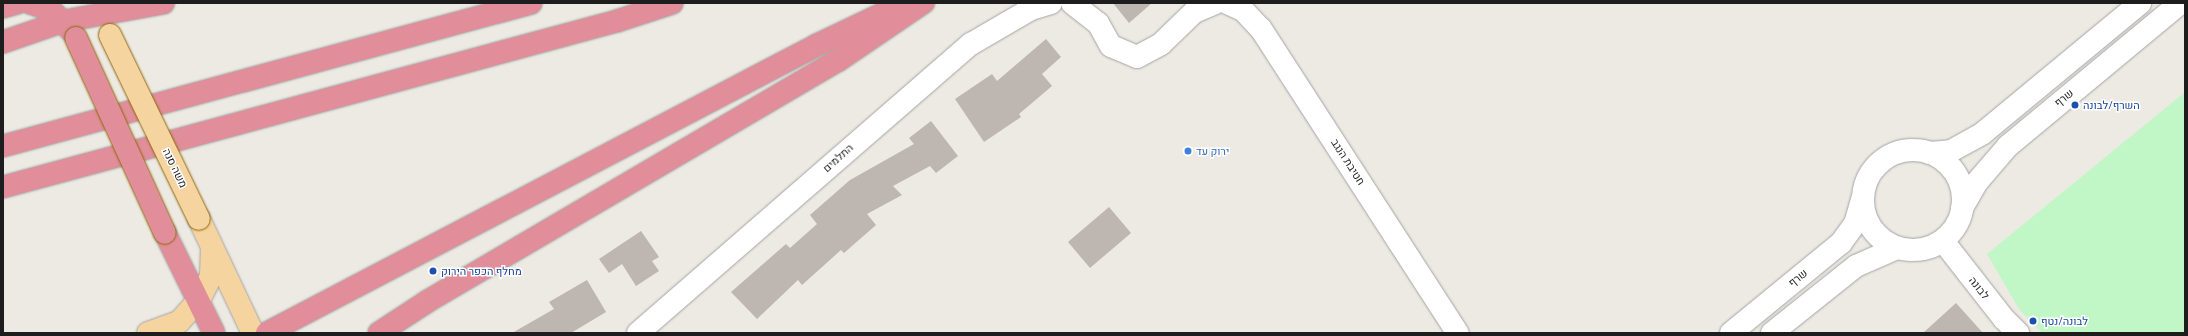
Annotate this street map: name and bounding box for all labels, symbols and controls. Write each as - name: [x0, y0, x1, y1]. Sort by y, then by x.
- street label: שרף: [2052, 86, 2076, 110]
- place label: השרף/לבונה: [2083, 98, 2140, 112]
- marker: השרף/לבונה: [2070, 100, 2080, 110]
- street label: חטיבת הנגב: [1328, 136, 1368, 188]
- street label: התלמים: [820, 141, 856, 175]
- place label: ירוק עד: [1196, 144, 1229, 158]
- street label: משה סנה: [160, 146, 190, 190]
- marker: ירוק עד: [1183, 146, 1193, 156]
- place label: מחלף הכפר הירוק: [441, 264, 522, 278]
- marker: מחלף הכפר הירוק: [428, 266, 438, 276]
- street label: שרף: [1786, 266, 1810, 290]
- street label: לבונה: [1966, 274, 1992, 302]
- place label: לבונה/נטף: [2041, 314, 2088, 328]
- marker: לבונה/נטף: [2028, 316, 2038, 326]

